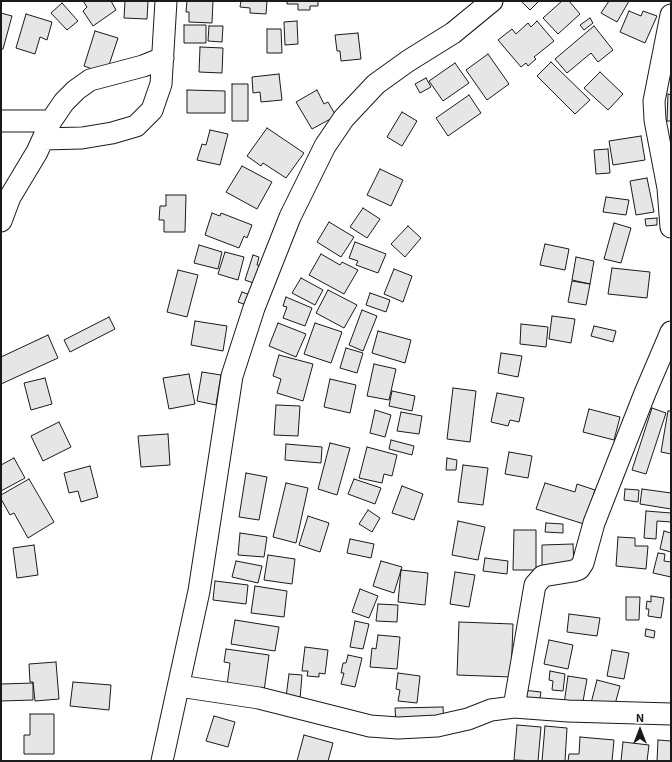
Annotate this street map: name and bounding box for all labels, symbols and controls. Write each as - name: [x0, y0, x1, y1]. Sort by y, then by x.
- north arrow: [620, 710, 660, 750]
- text: N: [636, 711, 644, 724]

